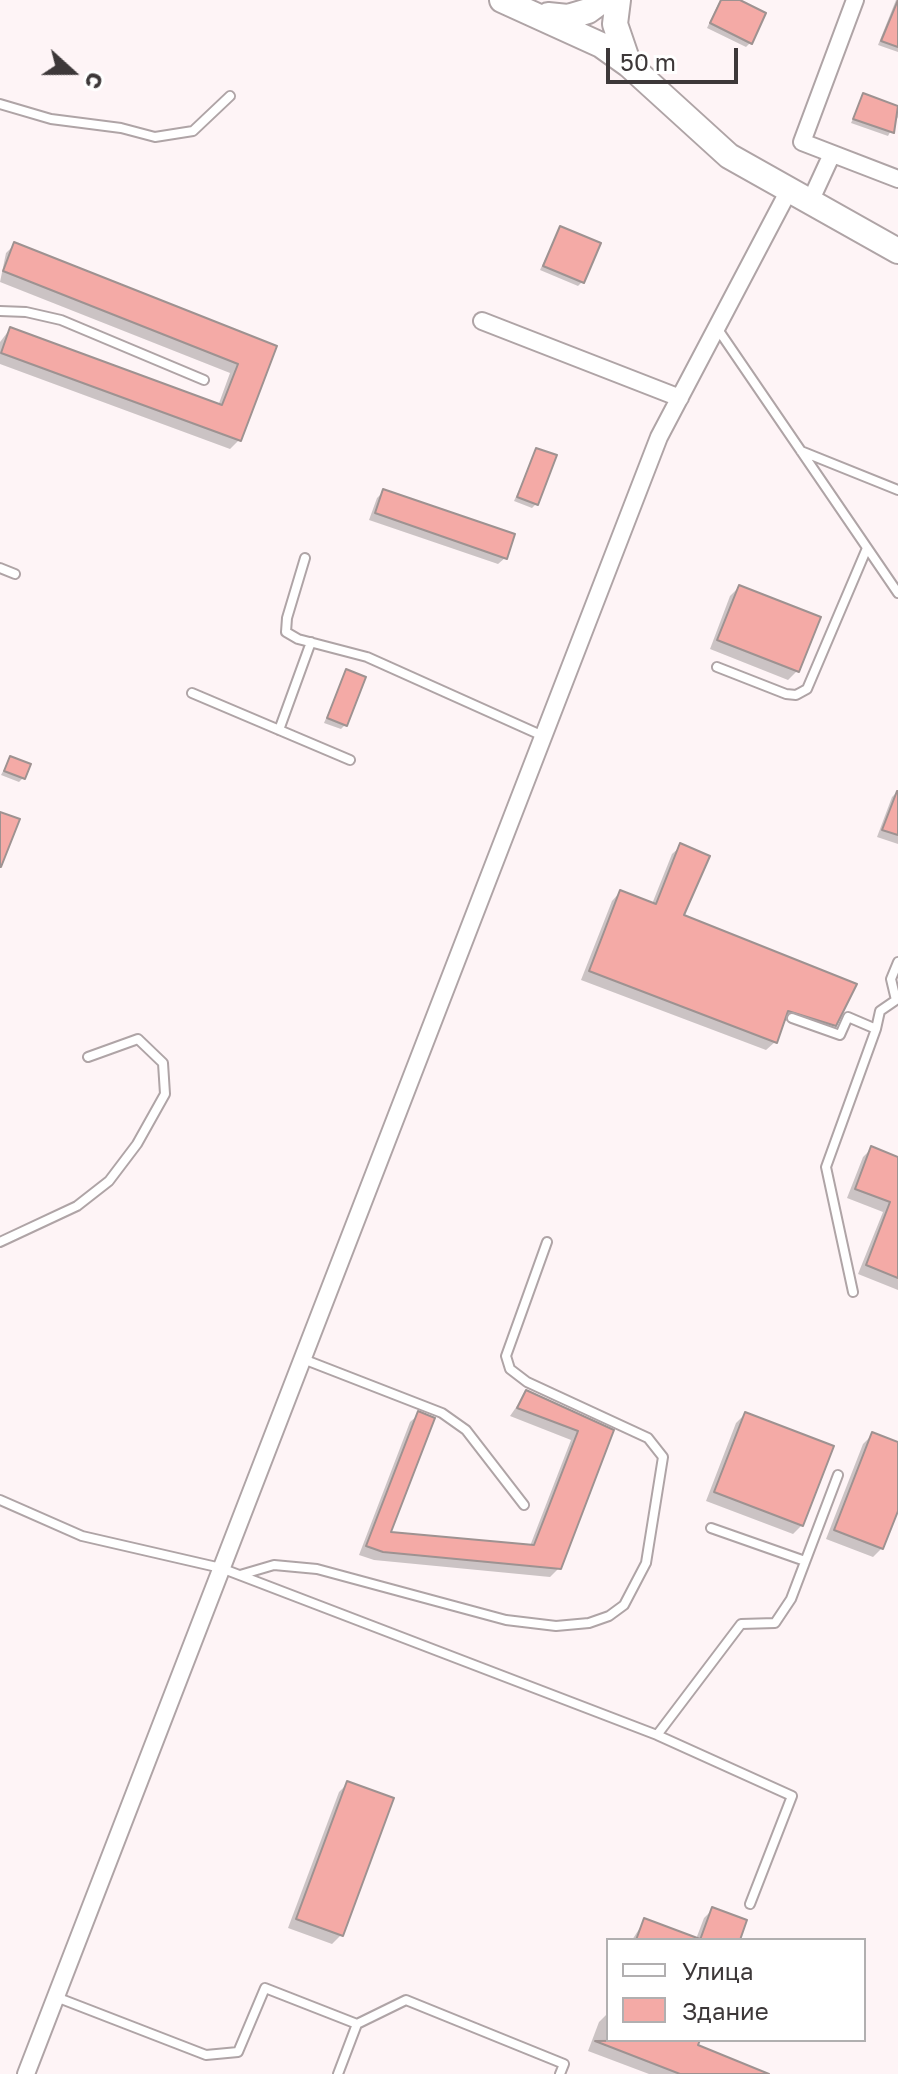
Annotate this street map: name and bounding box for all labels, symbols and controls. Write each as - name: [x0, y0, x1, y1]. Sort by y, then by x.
- north arrow: [32, 32, 112, 112]
- scale bar: [610, 32, 742, 82]
- text: 50 m: [620, 47, 676, 76]
- text: С: [79, 69, 110, 93]
- legend: [606, 1938, 866, 2042]
- text: Улица: [682, 1956, 754, 1985]
- text: Здание: [682, 1996, 769, 2025]

